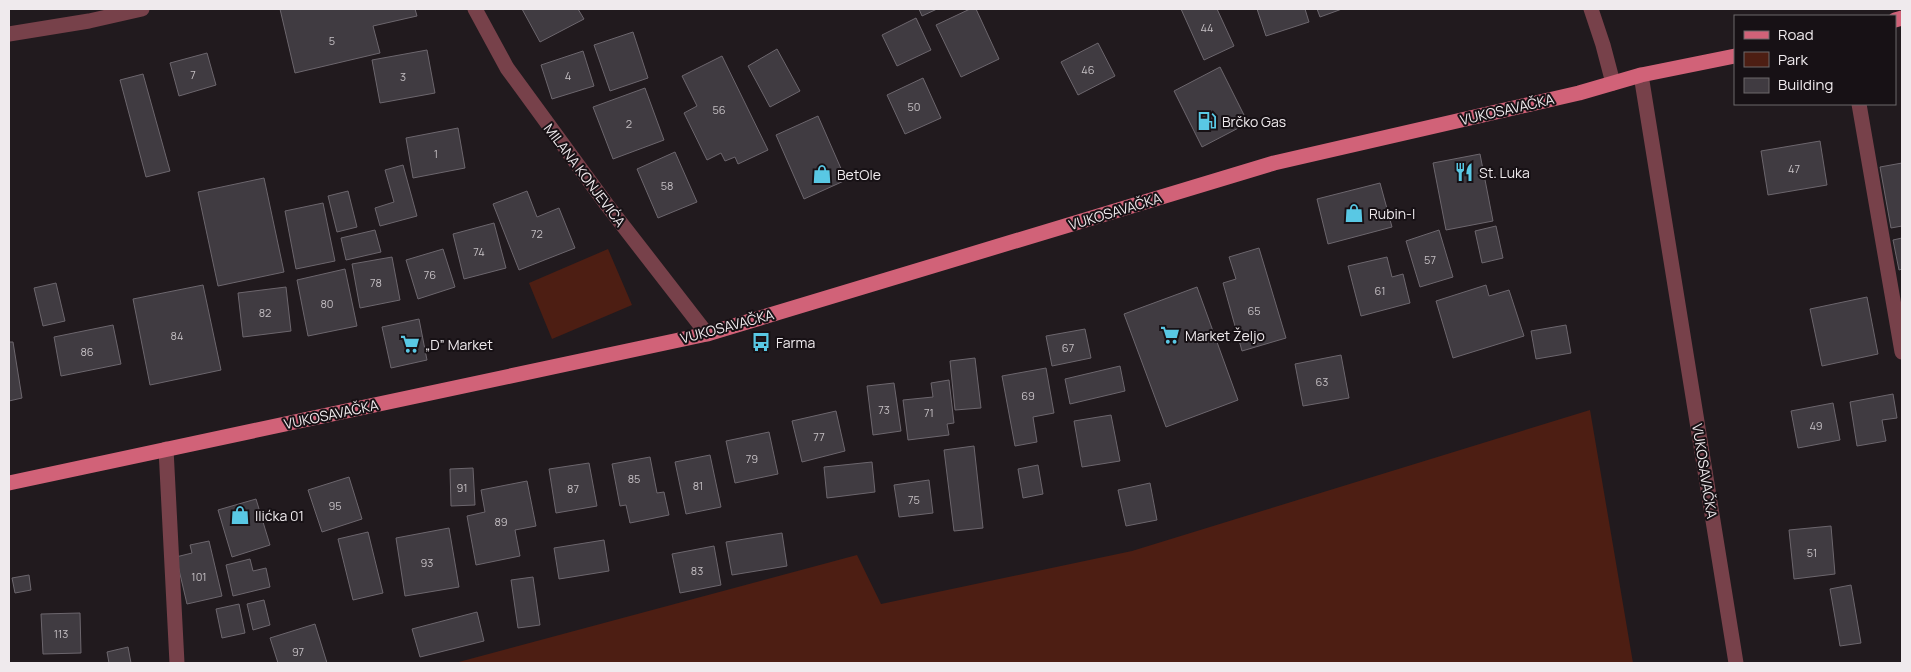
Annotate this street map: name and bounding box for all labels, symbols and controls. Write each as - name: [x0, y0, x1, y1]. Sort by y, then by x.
- legend: [1734, 15, 1896, 105]
- house number: 44: [1200, 20, 1214, 35]
- text: Road: [1778, 24, 1814, 45]
- house number: 5: [329, 33, 335, 48]
- text: Park: [1778, 49, 1808, 70]
- house number: 46: [1081, 62, 1095, 77]
- house number: 7: [190, 67, 196, 82]
- house number: 4: [565, 68, 571, 83]
- house number: 3: [400, 69, 406, 84]
- text: Building: [1778, 74, 1833, 95]
- street label: VUKOSAVAČKA: [1458, 89, 1556, 129]
- house number: 50: [907, 99, 921, 114]
- house number: 56: [712, 102, 726, 117]
- fuel station icon: Brčko Gas: [1196, 110, 1218, 132]
- place label: Brčko Gas: [1222, 112, 1286, 131]
- house number: 2: [626, 116, 632, 131]
- street label: MILANA KONJEVIĆA: [540, 120, 630, 231]
- house number: 1: [434, 146, 438, 161]
- restaurant icon: St. Luka: [1453, 161, 1475, 183]
- house number: 47: [1788, 161, 1800, 176]
- shop icon: BetOle: [811, 163, 833, 185]
- place label: St. Luka: [1479, 163, 1530, 182]
- place label: BetOle: [837, 165, 881, 184]
- house number: 58: [661, 178, 673, 193]
- street label: VUKOSAVAČKA: [1066, 188, 1164, 234]
- shop icon: Rubin-I: [1343, 202, 1365, 224]
- place label: Rubin-I: [1369, 204, 1415, 223]
- house number: 72: [531, 226, 543, 241]
- house number: 74: [473, 244, 485, 259]
- house number: 57: [1424, 252, 1436, 267]
- house number: 76: [424, 267, 436, 282]
- house number: 78: [370, 275, 382, 290]
- house number: 61: [1375, 283, 1385, 298]
- house number: 80: [320, 296, 334, 311]
- house number: 65: [1247, 303, 1261, 318]
- street label: VUKOSAVAČKA: [678, 304, 776, 348]
- house number: 82: [259, 305, 271, 320]
- supermarket icon: Market Željo: [1159, 324, 1181, 346]
- place label: Market Željo: [1185, 326, 1265, 345]
- house number: 84: [171, 328, 183, 343]
- bus stop icon: Farma: [750, 331, 772, 353]
- supermarket icon: „D” Market: [399, 333, 421, 355]
- place label: Farma: [776, 333, 815, 352]
- place label: „D” Market: [425, 335, 493, 354]
- house number: 67: [1062, 340, 1074, 355]
- house number: 86: [80, 344, 94, 359]
- house number: 63: [1316, 374, 1328, 389]
- house number: 69: [1021, 388, 1035, 403]
- street label: VUKOSAVAČKA: [282, 395, 380, 433]
- house number: 73: [878, 402, 890, 417]
- house number: 71: [924, 405, 934, 420]
- house number: 49: [1809, 418, 1823, 433]
- street label: VUKOSAVAČKA: [1688, 422, 1722, 520]
- house number: 77: [813, 429, 825, 444]
- house number: 79: [746, 451, 758, 466]
- house number: 85: [628, 471, 640, 486]
- house number: 81: [693, 478, 703, 493]
- house number: 91: [456, 480, 468, 495]
- house number: 87: [567, 481, 579, 496]
- house number: 75: [908, 492, 920, 507]
- house number: 95: [328, 498, 342, 513]
- shop icon: Ilićka 01: [229, 504, 251, 526]
- place label: Ilićka 01: [255, 506, 304, 525]
- house number: 89: [494, 514, 508, 529]
- house number: 51: [1807, 545, 1817, 560]
- house number: 93: [421, 555, 433, 570]
- house number: 83: [691, 563, 703, 578]
- house number: 101: [191, 569, 207, 584]
- house number: 113: [54, 626, 68, 641]
- house number: 97: [292, 644, 304, 659]

